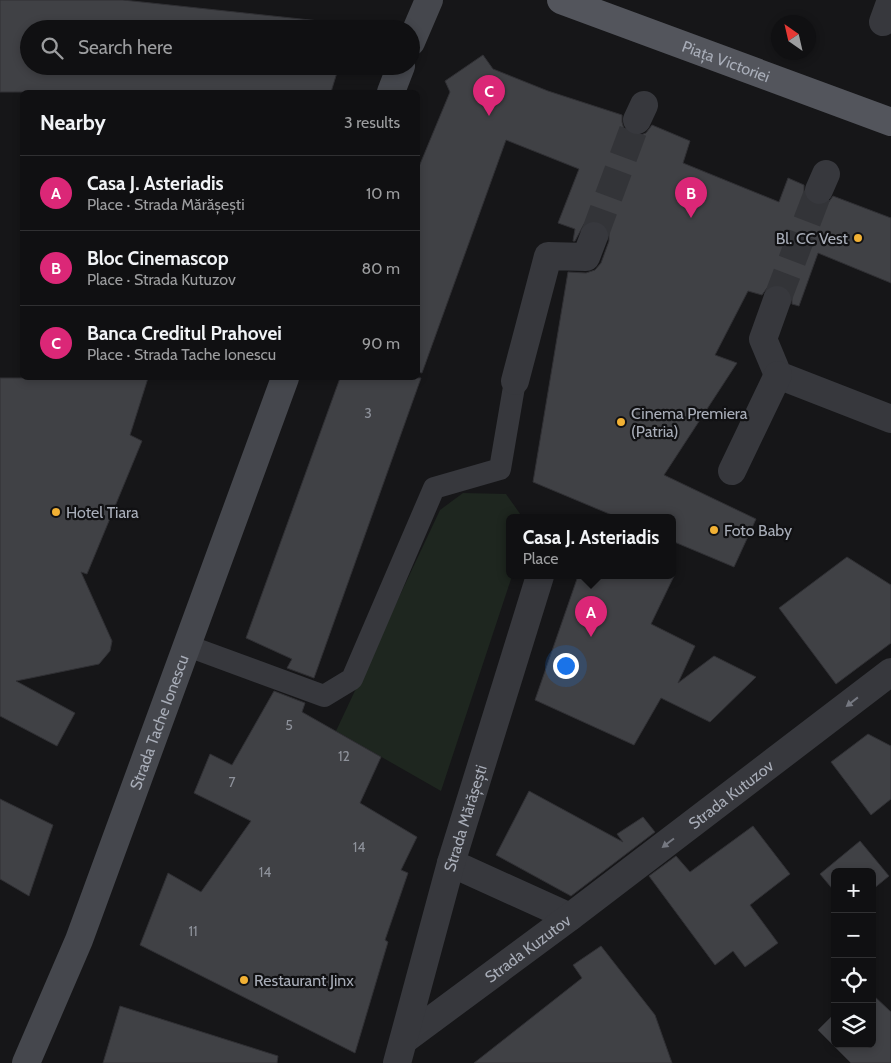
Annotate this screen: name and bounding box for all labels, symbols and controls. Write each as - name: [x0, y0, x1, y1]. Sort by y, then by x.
- north arrow: [771, 15, 816, 60]
- search box: [20, 20, 420, 75]
- icon: search: [38, 34, 66, 62]
- text: Search here: [78, 36, 172, 59]
- street label: Piața Victoriei: [680, 36, 773, 86]
- pin: C: [473, 75, 505, 116]
- text: Nearby: [40, 110, 106, 135]
- text: 3 results: [344, 113, 400, 132]
- text: Casa J. Asteriadis: [87, 172, 224, 195]
- pin: B: [675, 177, 707, 218]
- text: A: [51, 184, 61, 203]
- text: 10 m: [366, 184, 400, 203]
- text: Place · Strada Mărășești: [87, 195, 245, 214]
- place label: Bl. CC Vest: [776, 229, 849, 248]
- marker: Bl. CC Vest: [852, 232, 864, 244]
- text: Bloc Cinemascop: [87, 247, 229, 270]
- text: B: [51, 259, 61, 278]
- text: 80 m: [362, 259, 400, 278]
- text: Place · Strada Kutuzov: [87, 270, 236, 289]
- text: Banca Creditul Prahovei: [87, 322, 282, 345]
- text: C: [51, 334, 61, 353]
- text: 90 m: [362, 334, 400, 353]
- text: Place · Strada Tache Ionescu: [87, 345, 276, 364]
- house number: 3: [364, 404, 372, 422]
- place label: Cinema Premiera (Patria): [631, 404, 748, 441]
- marker: Cinema Premiera (Patria): [615, 416, 627, 428]
- place label: Hotel Tiara: [66, 503, 139, 522]
- marker: Hotel Tiara: [50, 506, 62, 518]
- popup: [506, 514, 676, 579]
- place label: Foto Baby: [724, 521, 792, 540]
- marker: Foto Baby: [708, 524, 720, 536]
- text: Casa J. Asteriadis: [523, 526, 659, 549]
- text: Place: [523, 549, 559, 568]
- pin: A: [575, 596, 607, 637]
- street label: Strada Tache Ionescu: [125, 652, 192, 792]
- your location: [553, 653, 579, 679]
- one-way arrow: [846, 696, 859, 707]
- house number: 5: [285, 716, 293, 734]
- house number: 12: [338, 747, 350, 765]
- street label: Strada Kutuzov: [685, 756, 777, 833]
- street label: Strada Mărășești: [440, 763, 490, 874]
- house number: 7: [228, 773, 236, 791]
- one-way arrow: [662, 837, 675, 848]
- house number: 14: [353, 838, 365, 856]
- house number: 14: [259, 863, 271, 881]
- map controls: [831, 868, 876, 1048]
- button: +: [831, 868, 876, 913]
- street label: Strada Kuzutov: [481, 910, 575, 986]
- button: −: [831, 913, 876, 958]
- house number: 11: [188, 922, 198, 940]
- button: locate: [831, 958, 876, 1003]
- place label: Restaurant Jinx: [254, 971, 354, 990]
- marker: Restaurant Jinx: [238, 974, 250, 986]
- button: layers: [831, 1003, 876, 1048]

